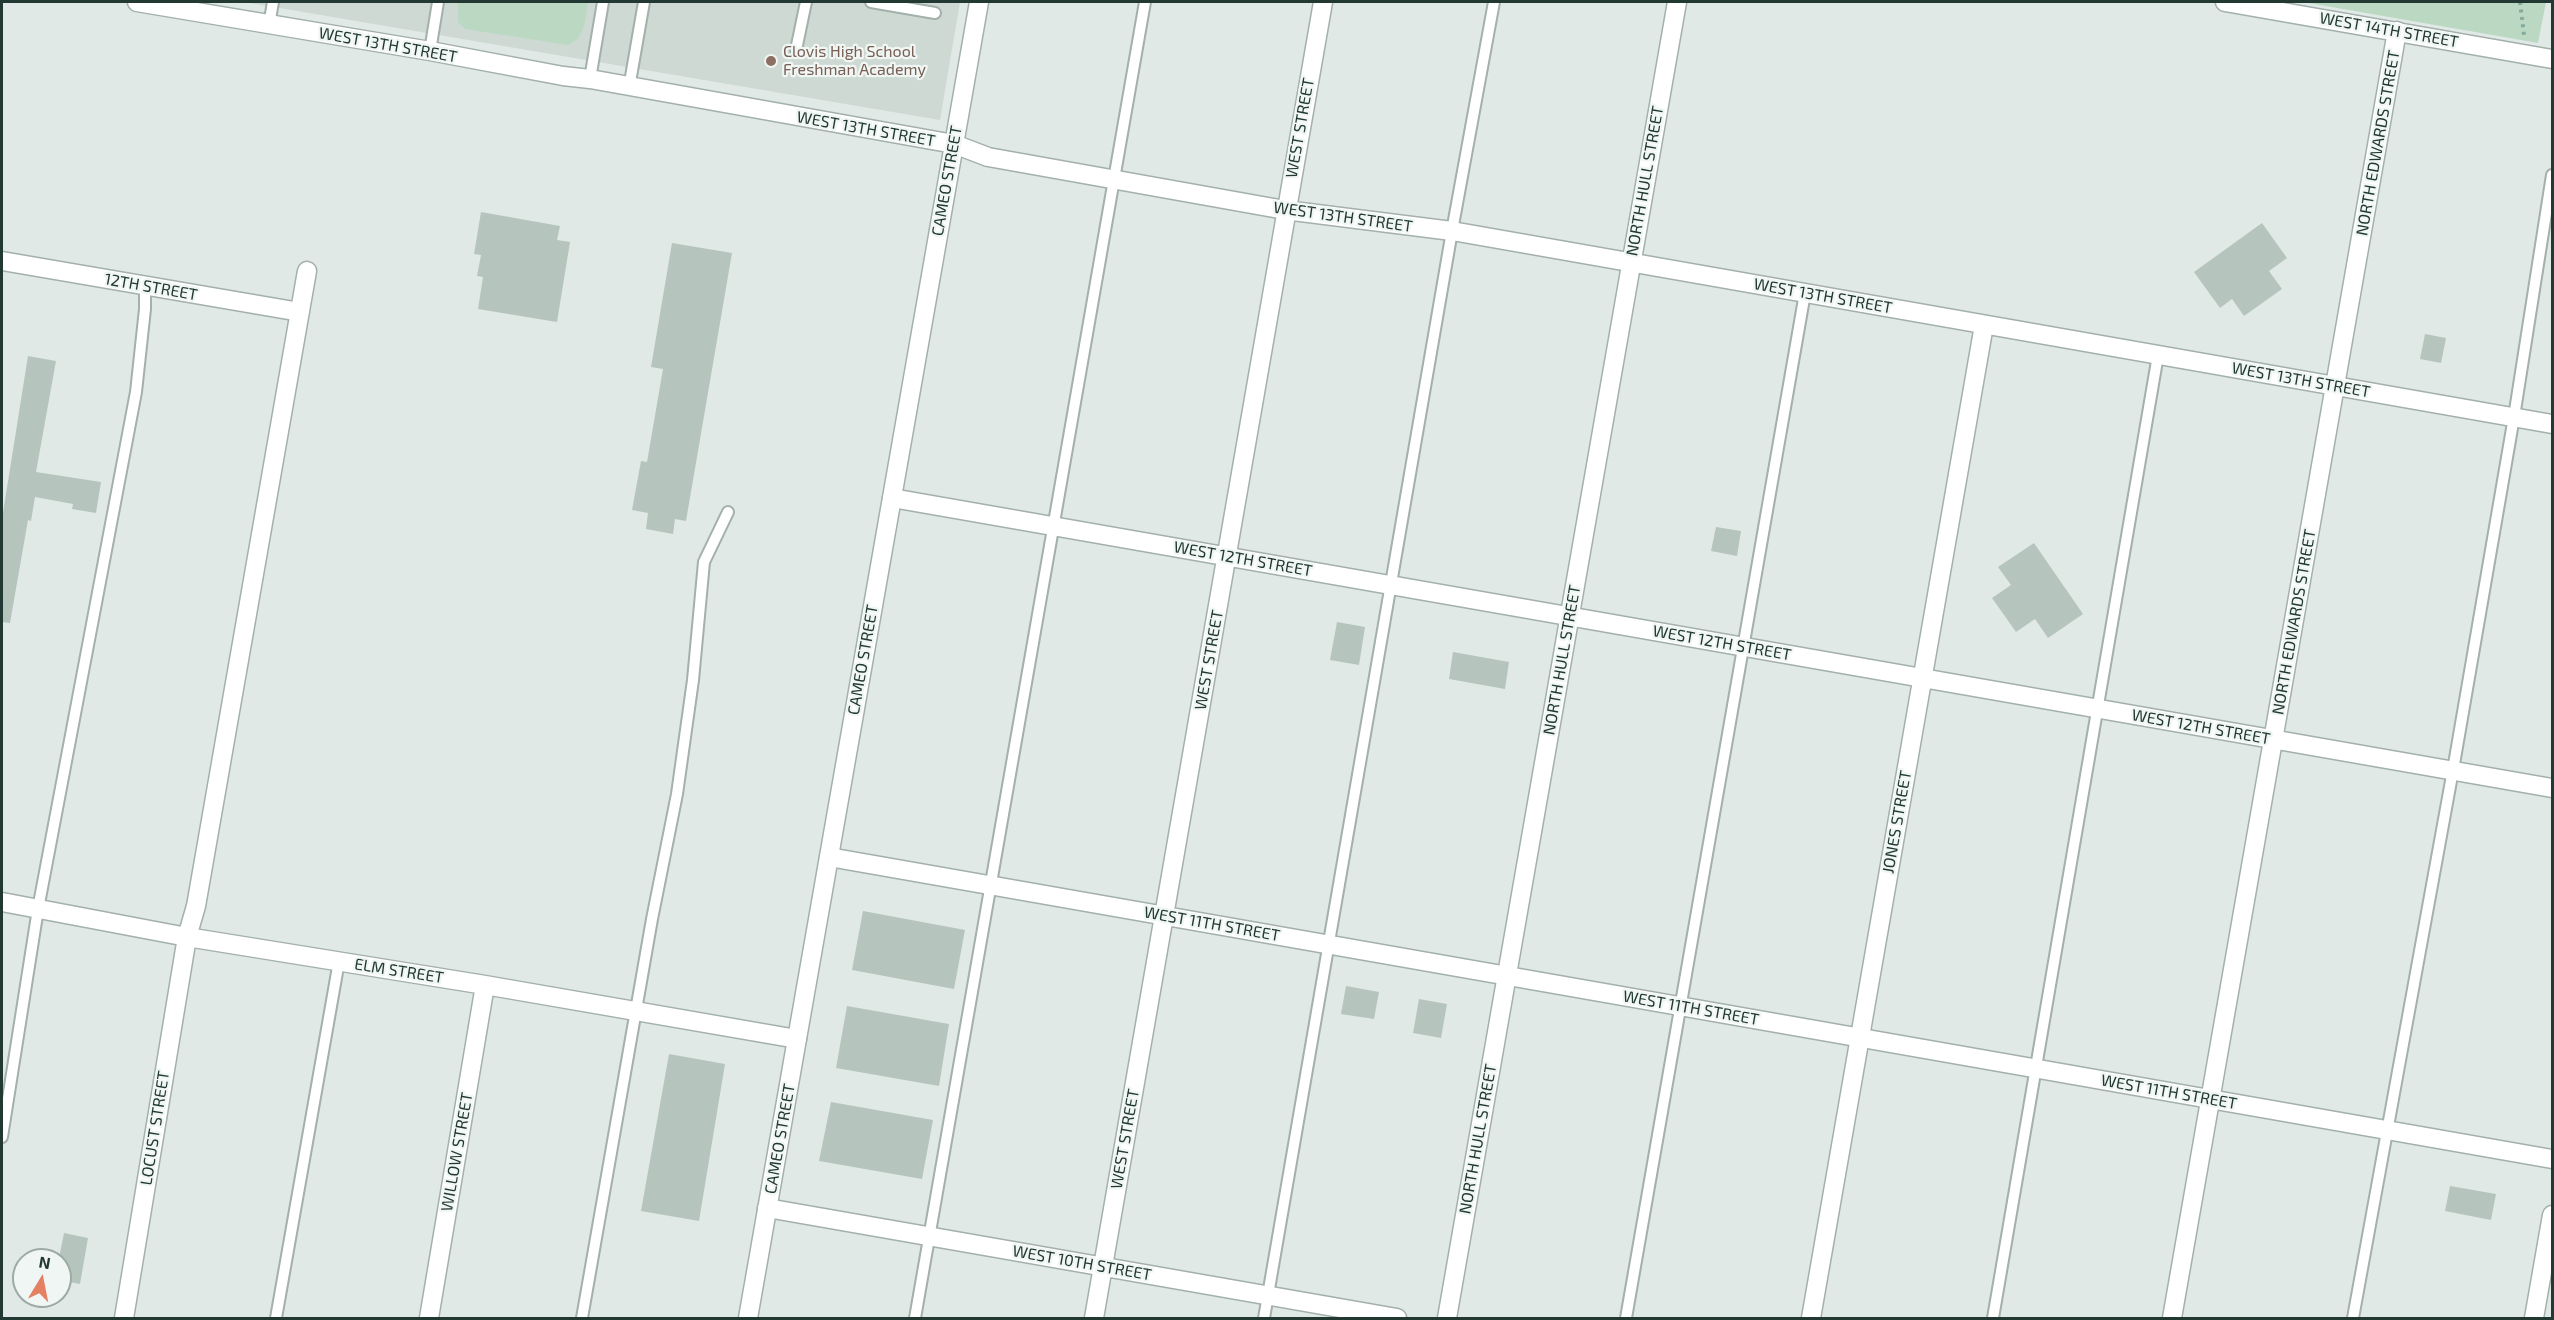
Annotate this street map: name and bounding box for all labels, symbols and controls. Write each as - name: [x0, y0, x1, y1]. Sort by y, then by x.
- street label: WEST 14TH STREET: [2318, 8, 2460, 52]
- street label: WEST 13TH STREET: [317, 23, 459, 67]
- place label: Clovis High School Freshman Academy: [783, 42, 926, 80]
- street label: NORTH EDWARDS STREET: [2352, 49, 2404, 237]
- marker: Clovis High School Freshman Academy: [764, 54, 778, 68]
- street label: WEST STREET: [1282, 76, 1318, 180]
- street label: NORTH HULL STREET: [1622, 105, 1668, 257]
- street label: WEST 13TH STREET: [795, 107, 937, 151]
- street label: CAMEO STREET: [928, 124, 966, 238]
- street label: WEST 13TH STREET: [1272, 198, 1414, 236]
- street label: 12TH STREET: [103, 269, 199, 305]
- street label: WEST 13TH STREET: [1752, 274, 1894, 318]
- street label: WEST 13TH STREET: [2230, 358, 2372, 402]
- street label: NORTH EDWARDS STREET: [2268, 528, 2320, 716]
- street label: WEST 12TH STREET: [1172, 537, 1314, 581]
- street label: NORTH HULL STREET: [1539, 584, 1585, 736]
- street label: CAMEO STREET: [844, 603, 882, 717]
- street label: WEST STREET: [1191, 608, 1227, 712]
- street label: WEST 12TH STREET: [1651, 621, 1793, 665]
- street label: WEST 12TH STREET: [2130, 705, 2272, 749]
- street label: JONES STREET: [1878, 769, 1916, 875]
- street label: WEST 11TH STREET: [1143, 903, 1281, 945]
- street label: ELM STREET: [353, 954, 445, 988]
- street label: WEST 11TH STREET: [1622, 987, 1760, 1029]
- street label: NORTH HULL STREET: [1455, 1063, 1501, 1215]
- street label: LOCUST STREET: [136, 1069, 174, 1187]
- street label: WEST 11TH STREET: [2100, 1071, 2238, 1113]
- street label: CAMEO STREET: [761, 1082, 799, 1196]
- street label: WEST STREET: [1107, 1087, 1143, 1191]
- street label: WILLOW STREET: [437, 1091, 477, 1213]
- street label: WEST 10TH STREET: [1011, 1241, 1153, 1285]
- north arrow: [12, 1248, 72, 1308]
- text: N: [38, 1251, 52, 1272]

